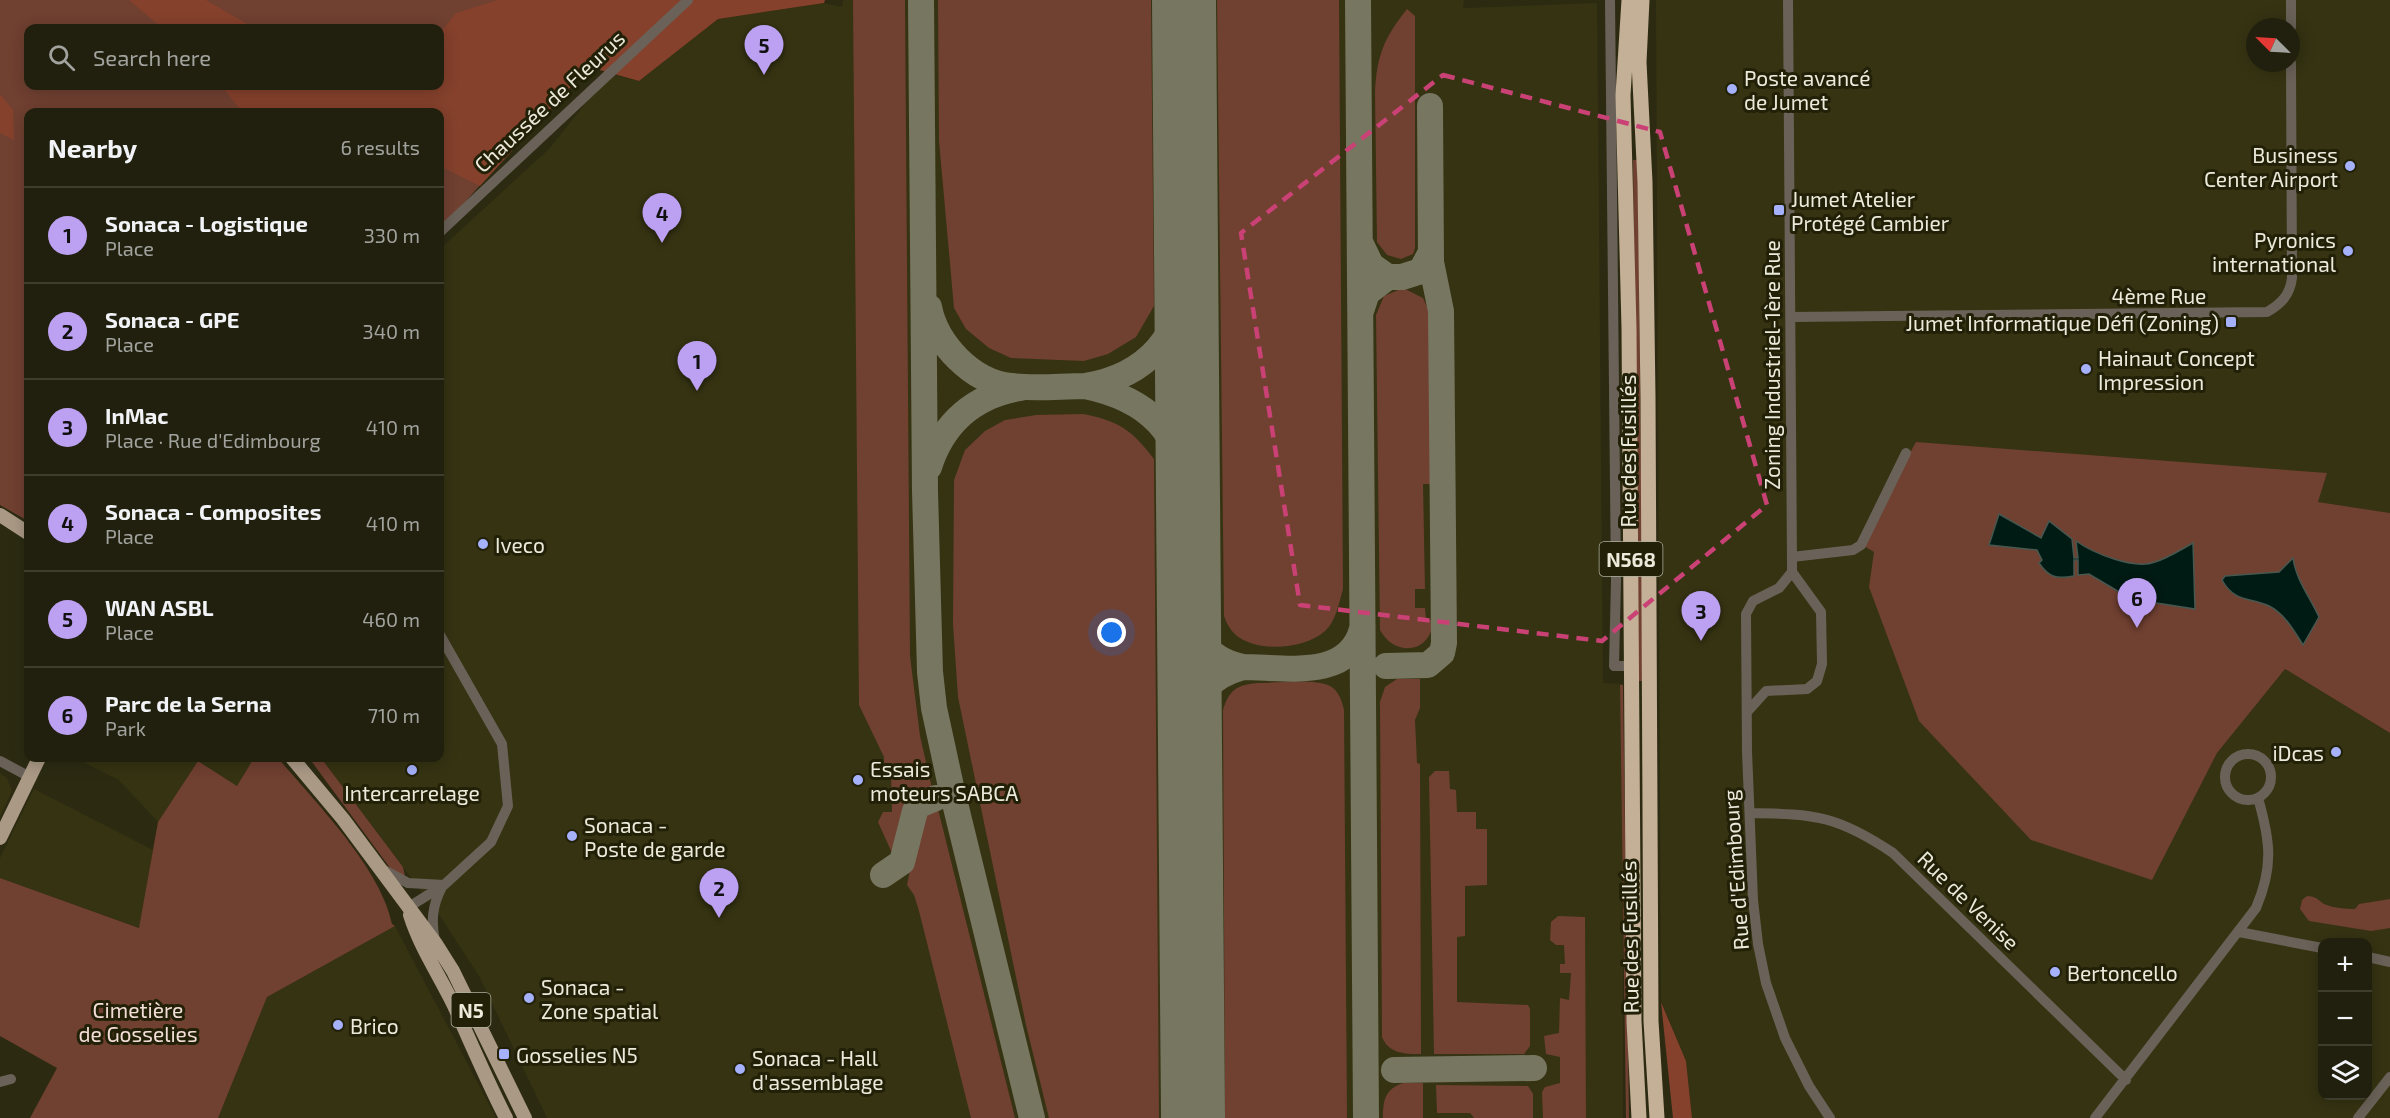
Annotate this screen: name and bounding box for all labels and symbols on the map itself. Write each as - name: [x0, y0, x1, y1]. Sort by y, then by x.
- north arrow: [2246, 18, 2300, 72]
- street label: Chaussée de Fleurus: [469, 25, 629, 177]
- pin: 5: [744, 26, 783, 75]
- place label: Poste avancé de Jumet: [1744, 65, 1870, 114]
- marker: Poste avancé de Jumet: [1725, 82, 1739, 96]
- place label: Business Center Airport: [2204, 142, 2338, 191]
- marker: Business Center Airport: [2343, 159, 2357, 173]
- place label: Jumet Atelier Protégé Cambier: [1791, 186, 1950, 235]
- pin: 4: [642, 194, 682, 243]
- marker: Jumet Atelier Protégé Cambier: [1772, 203, 1786, 217]
- place label: Pyronics international: [2212, 227, 2337, 276]
- street label: Zoning Industriel-1ère Rue: [1759, 240, 1784, 490]
- marker: Pyronics international: [2341, 244, 2355, 258]
- street label: 4ème Rue: [2112, 283, 2206, 308]
- place label: Jumet Informatique Défi (Zoning): [1906, 310, 2219, 335]
- marker: Jumet Informatique Défi (Zoning): [2224, 315, 2238, 329]
- pin: 1: [678, 342, 716, 391]
- place label: Hainaut Concept Impression: [2098, 345, 2255, 394]
- marker: Hainaut Concept Impression: [2079, 362, 2093, 376]
- street label: Rue des Fusillés: [1615, 375, 1640, 527]
- place label: Iveco: [495, 532, 545, 557]
- marker: Iveco: [476, 537, 490, 551]
- road number: N568: [1600, 542, 1662, 576]
- pin: 6: [2118, 578, 2156, 628]
- pin: 3: [1682, 592, 1720, 641]
- your location: [1097, 618, 1126, 647]
- place label: iDcas: [2272, 740, 2324, 765]
- marker: iDcas: [2329, 745, 2343, 759]
- place label: Essais moteurs SABCA: [870, 756, 1018, 805]
- marker: Intercarrelage: [405, 763, 419, 777]
- marker: Essais moteurs SABCA: [851, 773, 865, 787]
- place label: Intercarrelage: [344, 780, 480, 805]
- street label: Rue d'Edimbourg: [1717, 789, 1753, 951]
- place label: Sonaca - Poste de garde: [584, 812, 725, 861]
- marker: Sonaca - Poste de garde: [565, 829, 579, 843]
- street label: Rue de Venise: [1913, 845, 2025, 955]
- street label: Rue des Fusillés: [1615, 860, 1643, 1014]
- pin: 2: [700, 868, 738, 918]
- place label: Bertoncello: [2067, 960, 2178, 985]
- marker: Bertoncello: [2048, 965, 2062, 979]
- place label: Sonaca - Zone spatial: [541, 974, 659, 1023]
- marker: Sonaca - Zone spatial: [522, 991, 536, 1005]
- road number: N5: [452, 993, 490, 1027]
- park label: Cimetière de Gosselies: [78, 997, 198, 1046]
- place label: Brico: [350, 1013, 399, 1038]
- marker: Brico: [331, 1018, 345, 1032]
- place label: Gosselies N5: [516, 1042, 638, 1067]
- place label: Sonaca - Hall d'assemblage: [752, 1045, 884, 1094]
- marker: Gosselies N5: [497, 1047, 511, 1061]
- marker: Sonaca - Hall d'assemblage: [733, 1062, 747, 1076]

